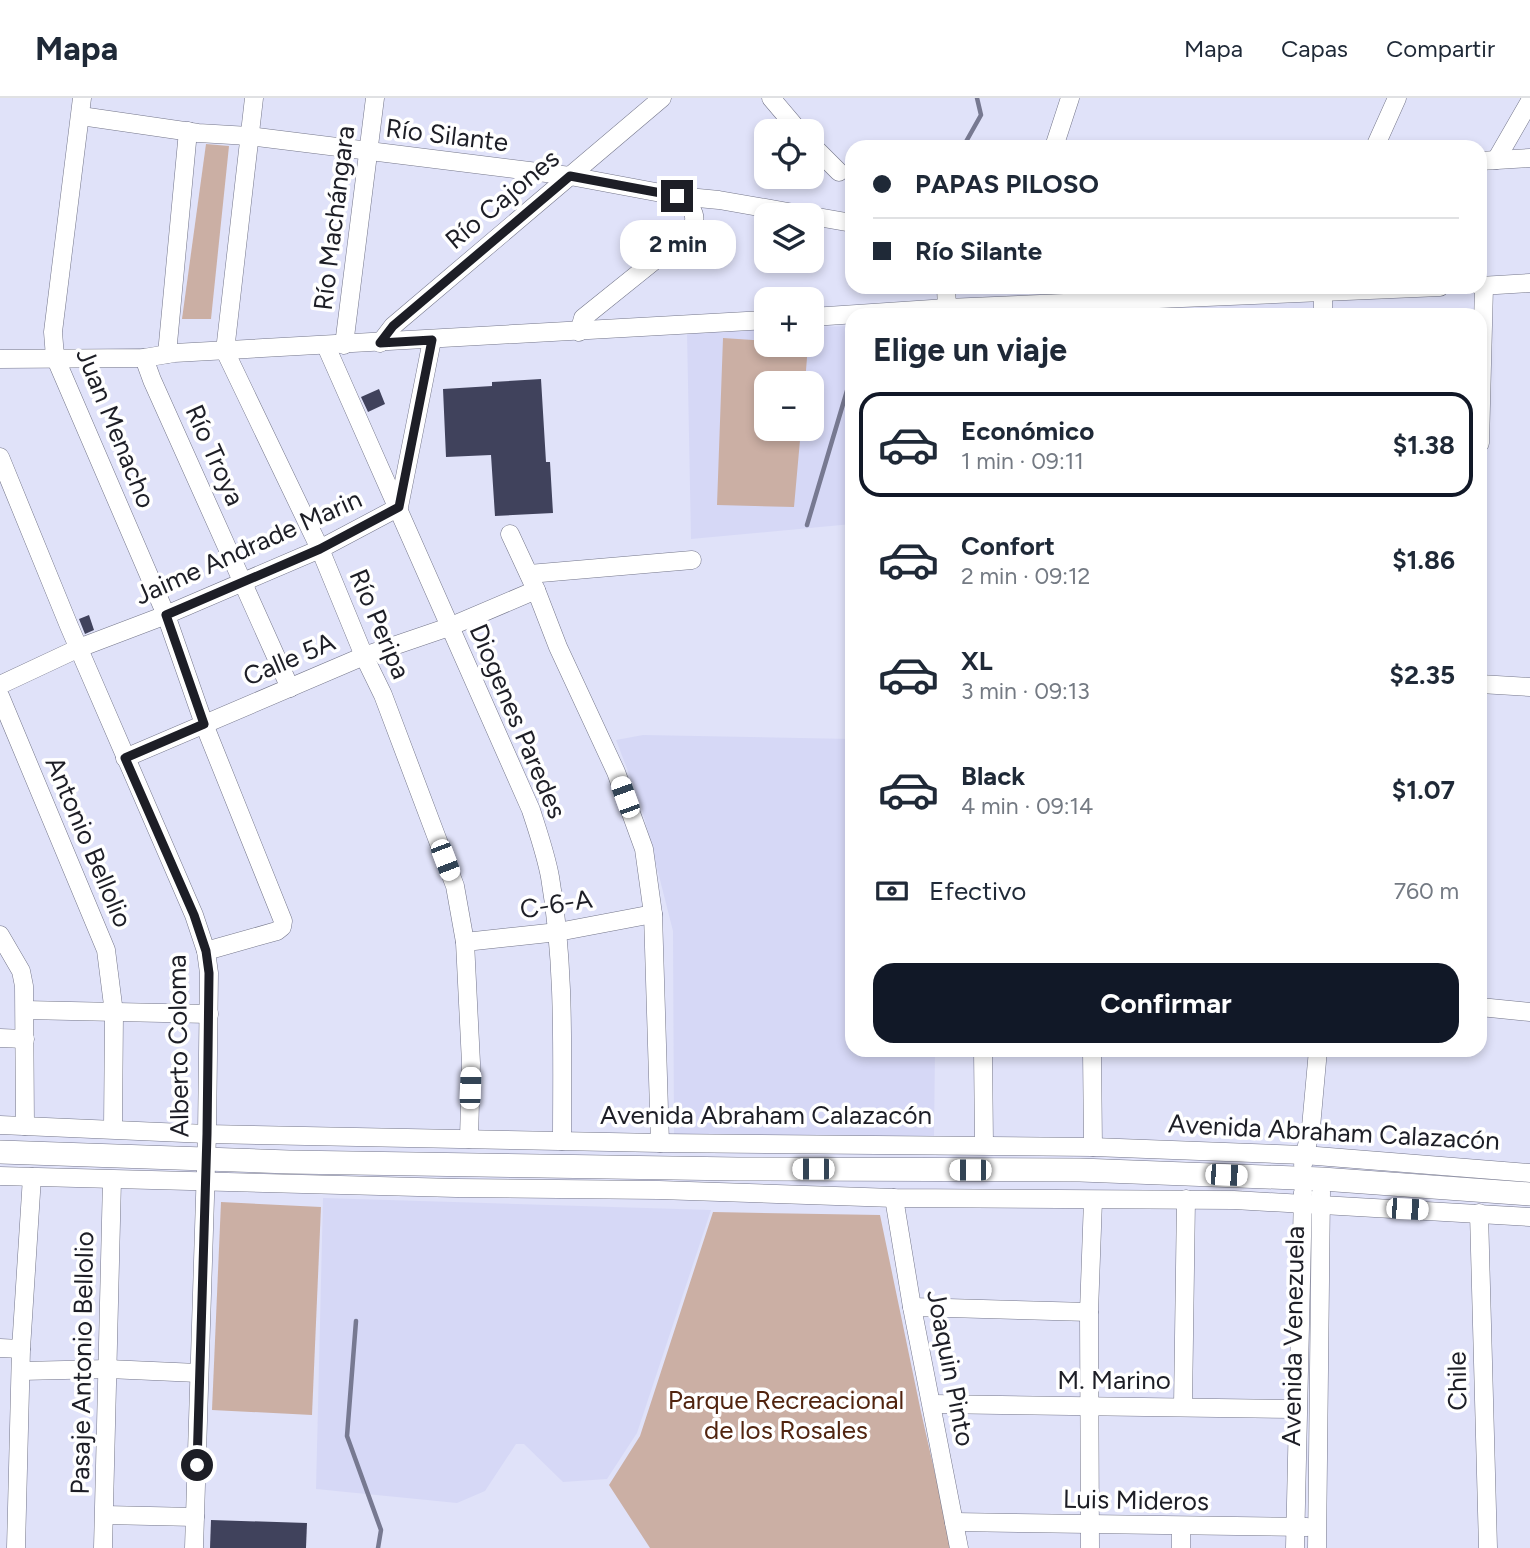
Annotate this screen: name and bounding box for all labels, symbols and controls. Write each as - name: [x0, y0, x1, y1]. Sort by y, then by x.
- text: Mapa: [35, 29, 118, 68]
- text: Mapa: [1184, 34, 1243, 63]
- text: Capas: [1281, 34, 1348, 63]
- text: Compartir: [1386, 34, 1495, 63]
- street label: Río Silante: [384, 112, 510, 158]
- map controls: [754, 119, 824, 441]
- button: locate: [754, 119, 824, 189]
- street label: Río Machángara: [307, 124, 361, 312]
- street label: Río Cajones: [439, 142, 565, 256]
- text: PAPAS PILOSO: [915, 168, 1099, 200]
- route end: [661, 180, 693, 212]
- button: layers: [754, 203, 824, 273]
- callout: 2 min: [619, 220, 735, 270]
- text: 2 min: [649, 230, 707, 258]
- text: Río Silante: [915, 235, 1042, 267]
- button: +: [754, 287, 824, 357]
- text: Elige un viaje: [873, 331, 1067, 369]
- street label: Juan Menacho: [69, 343, 163, 513]
- button: −: [754, 371, 824, 441]
- street label: Río Troya: [179, 400, 251, 510]
- icon: car: [877, 413, 940, 476]
- text: Económico: [961, 415, 1094, 447]
- text: $1.38: [1393, 429, 1455, 461]
- text: 1 min · 09:11: [961, 447, 1084, 475]
- street label: Jaime Andrade Marin: [129, 483, 367, 611]
- icon: car: [877, 528, 940, 591]
- text: Confort: [961, 530, 1055, 562]
- text: $1.86: [1392, 544, 1455, 576]
- text: 2 min · 09:12: [961, 562, 1090, 590]
- street label: Río Peripa: [343, 564, 417, 684]
- street label: Diogenes Paredes: [463, 619, 573, 823]
- street label: Calle 5A: [238, 625, 340, 693]
- icon: car: [877, 643, 940, 706]
- text: XL: [961, 645, 993, 677]
- text: $2.35: [1390, 659, 1455, 691]
- text: 3 min · 09:13: [961, 677, 1090, 705]
- street label: Antonio Bellolio: [39, 752, 139, 932]
- icon: car: [877, 758, 940, 821]
- text: Black: [961, 760, 1025, 792]
- car: [608, 774, 643, 820]
- text: $1.07: [1392, 774, 1455, 806]
- text: 4 min · 09:14: [961, 792, 1093, 820]
- car: [428, 837, 463, 883]
- icon: cash: [873, 872, 911, 910]
- text: Efectivo: [929, 875, 1026, 907]
- text: 760 m: [1394, 877, 1459, 905]
- street label: C-6-A: [518, 882, 595, 925]
- street label: Alberto Coloma: [160, 954, 196, 1138]
- button: Confirmar: [873, 963, 1459, 1043]
- car: [459, 1067, 482, 1109]
- street label: Avenida Abraham Calazacón: [600, 1099, 932, 1131]
- street label: Avenida Abraham Calazacón: [1167, 1107, 1501, 1157]
- car: [793, 1159, 835, 1180]
- car: [950, 1160, 992, 1181]
- car: [1205, 1164, 1248, 1186]
- car: [1386, 1197, 1429, 1221]
- street label: Avenida Venezuela: [1275, 1225, 1311, 1447]
- street label: Pasaje Antonio Bellolio: [64, 1231, 100, 1495]
- street label: Joaquin Pinto: [920, 1287, 982, 1449]
- street label: Chile: [1440, 1351, 1474, 1411]
- street label: M. Marino: [1057, 1364, 1171, 1396]
- park label: Parque Recreacional de los Rosales: [668, 1384, 904, 1446]
- route start: [181, 1449, 213, 1481]
- street label: Luis Mideros: [1063, 1483, 1209, 1517]

